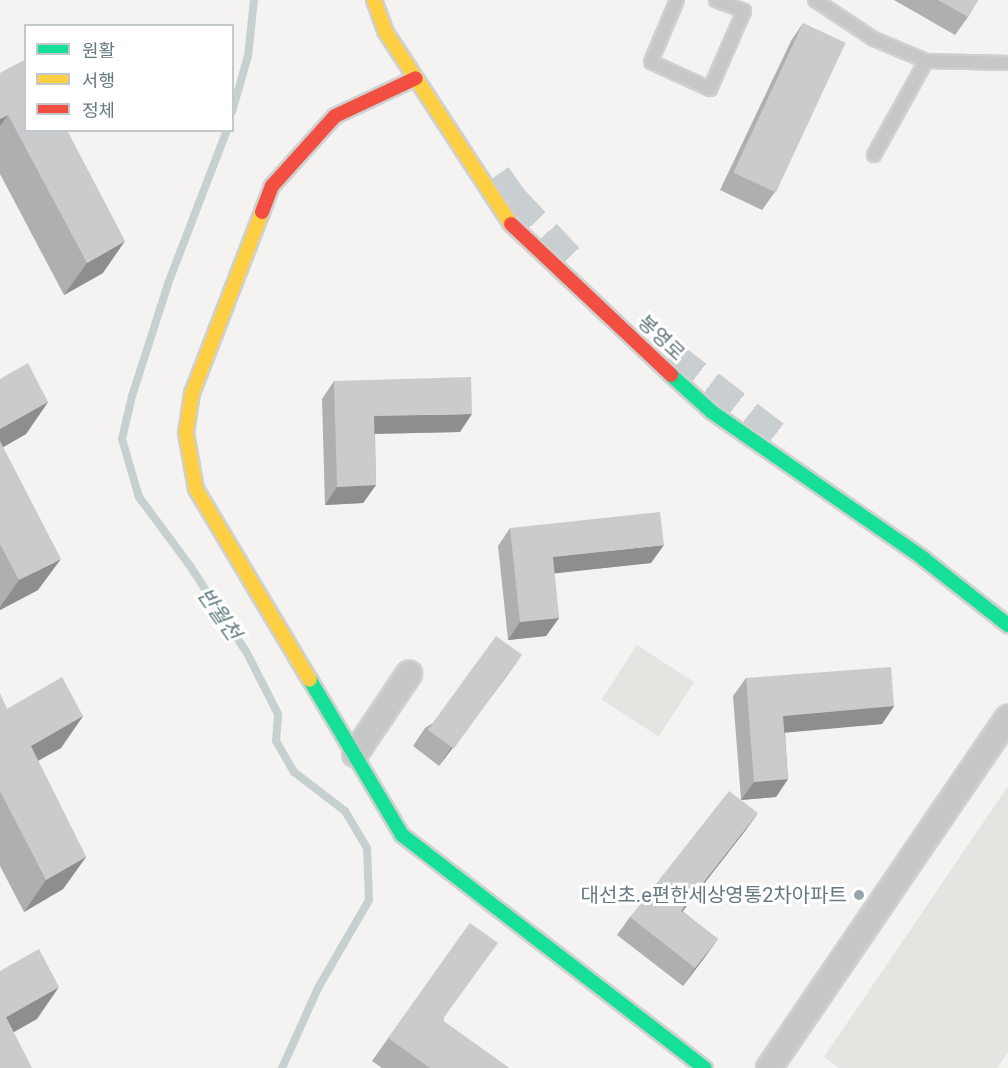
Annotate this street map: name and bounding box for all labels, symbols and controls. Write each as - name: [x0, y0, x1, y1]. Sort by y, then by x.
- legend: [24, 24, 234, 132]
- text: 원활: [82, 40, 115, 61]
- text: 서행: [82, 70, 115, 91]
- text: 정체: [82, 100, 115, 121]
- street label: 봉영로: [633, 310, 689, 366]
- water label: 반월천: [192, 583, 246, 645]
- place label: 대선초.e편한세상영통2차아파트: [581, 883, 847, 907]
- marker: 대선초.e편한세상영통2차아파트: [852, 888, 866, 902]

